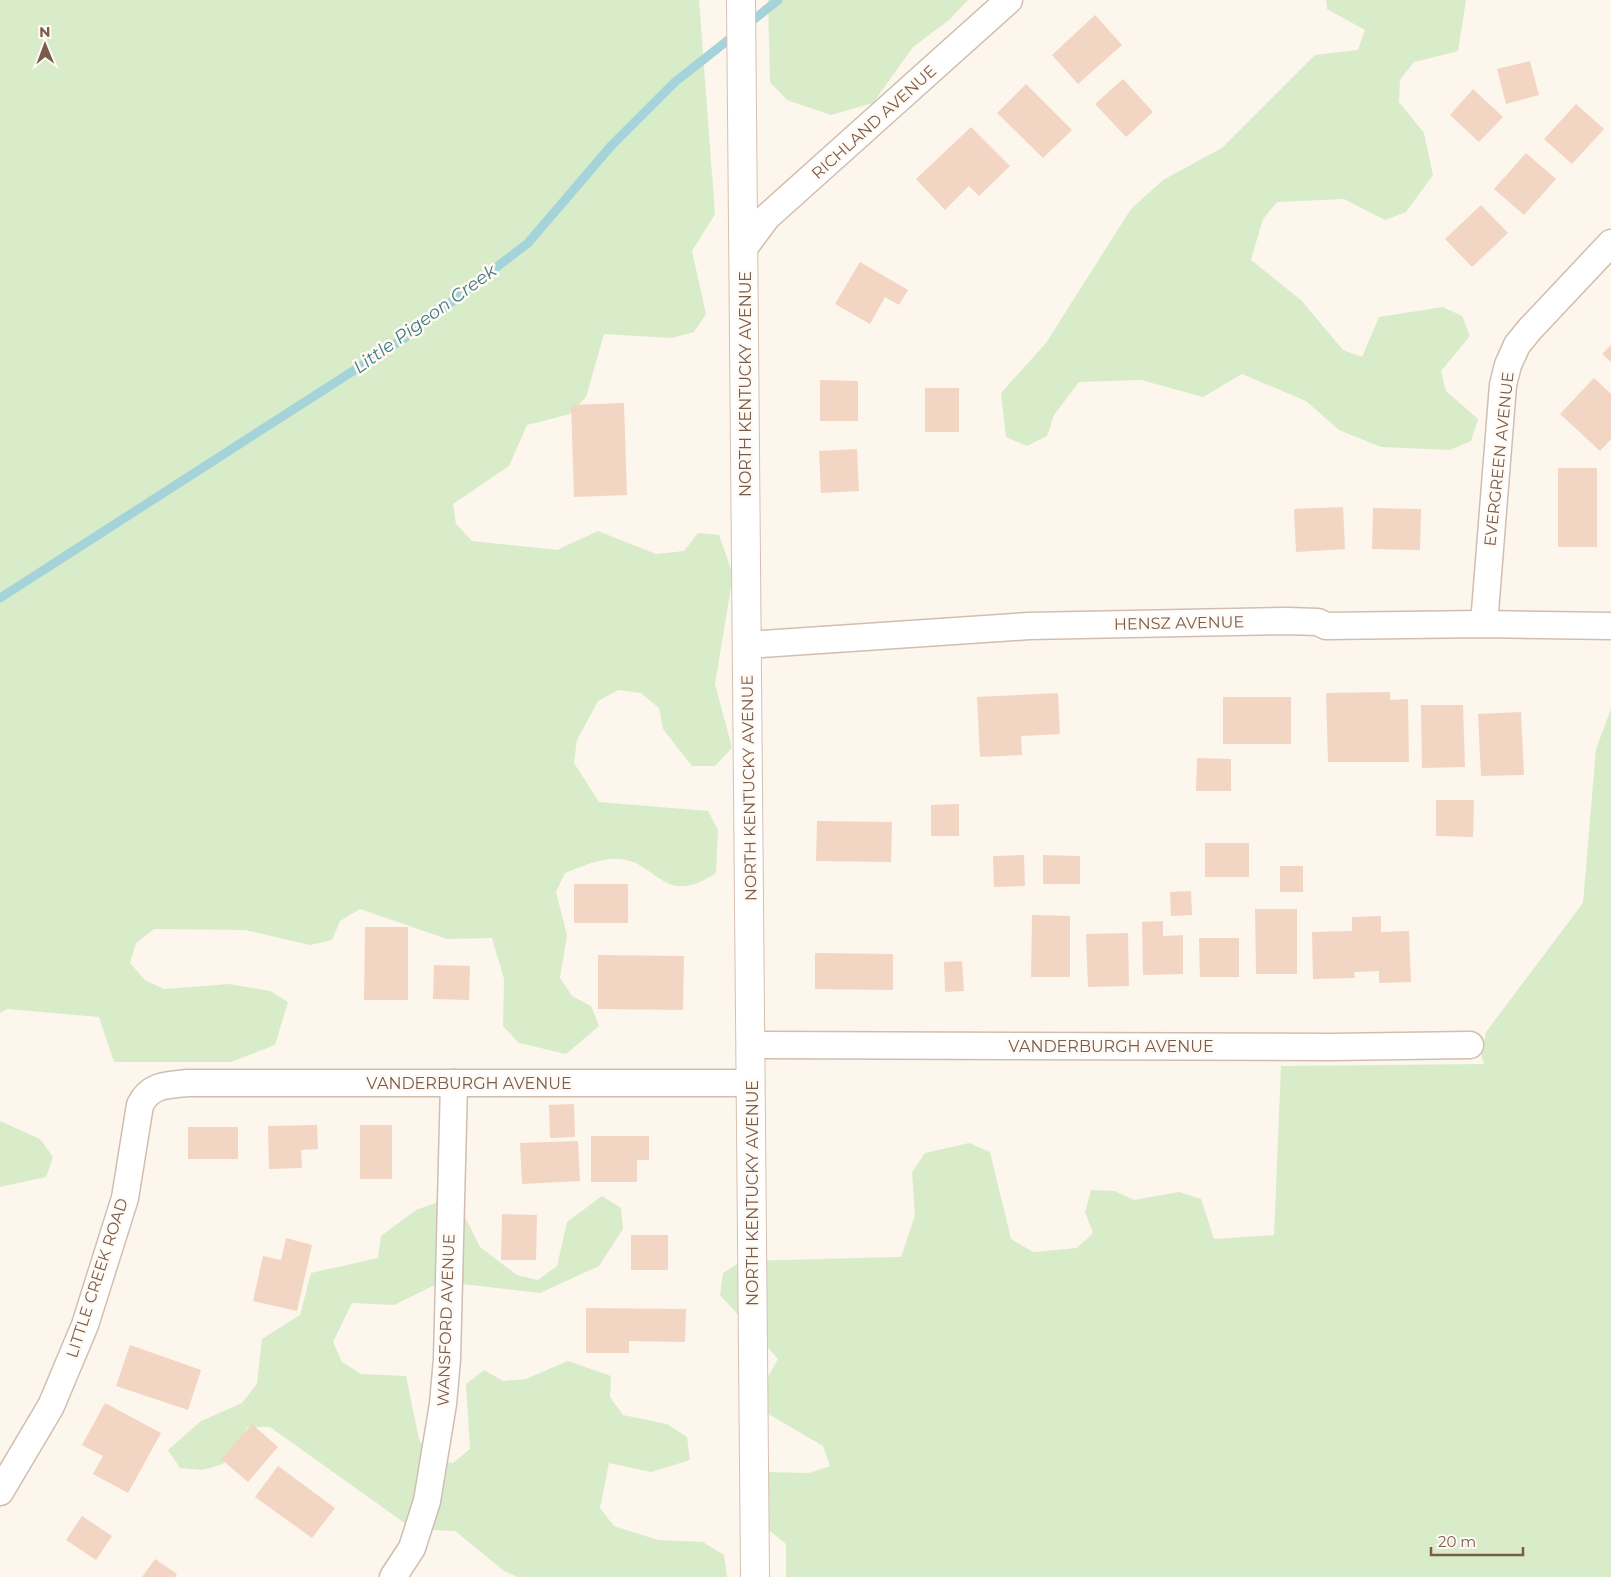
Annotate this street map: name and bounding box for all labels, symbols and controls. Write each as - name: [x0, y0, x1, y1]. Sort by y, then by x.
- north arrow: [20, 20, 70, 70]
- text: N: [39, 23, 51, 41]
- street label: RICHLAND AVENUE: [808, 61, 940, 183]
- water label: Little Pigeon Creek: [349, 259, 502, 378]
- street label: NORTH KENTUCKY AVENUE: [736, 271, 755, 497]
- street label: EVERGREEN AVENUE: [1480, 371, 1518, 547]
- street label: HENSZ AVENUE: [1114, 612, 1244, 634]
- street label: NORTH KENTUCKY AVENUE: [738, 675, 760, 901]
- street label: VANDERBURGH AVENUE: [1008, 1037, 1214, 1056]
- street label: VANDERBURGH AVENUE: [366, 1074, 572, 1093]
- street label: NORTH KENTUCKY AVENUE: [743, 1080, 762, 1306]
- street label: LITTLE CREEK ROAD: [62, 1196, 132, 1360]
- street label: WANSFORD AVENUE: [433, 1233, 459, 1407]
- scale bar: [1431, 1524, 1524, 1556]
- text: 20 m: [1438, 1532, 1476, 1551]

